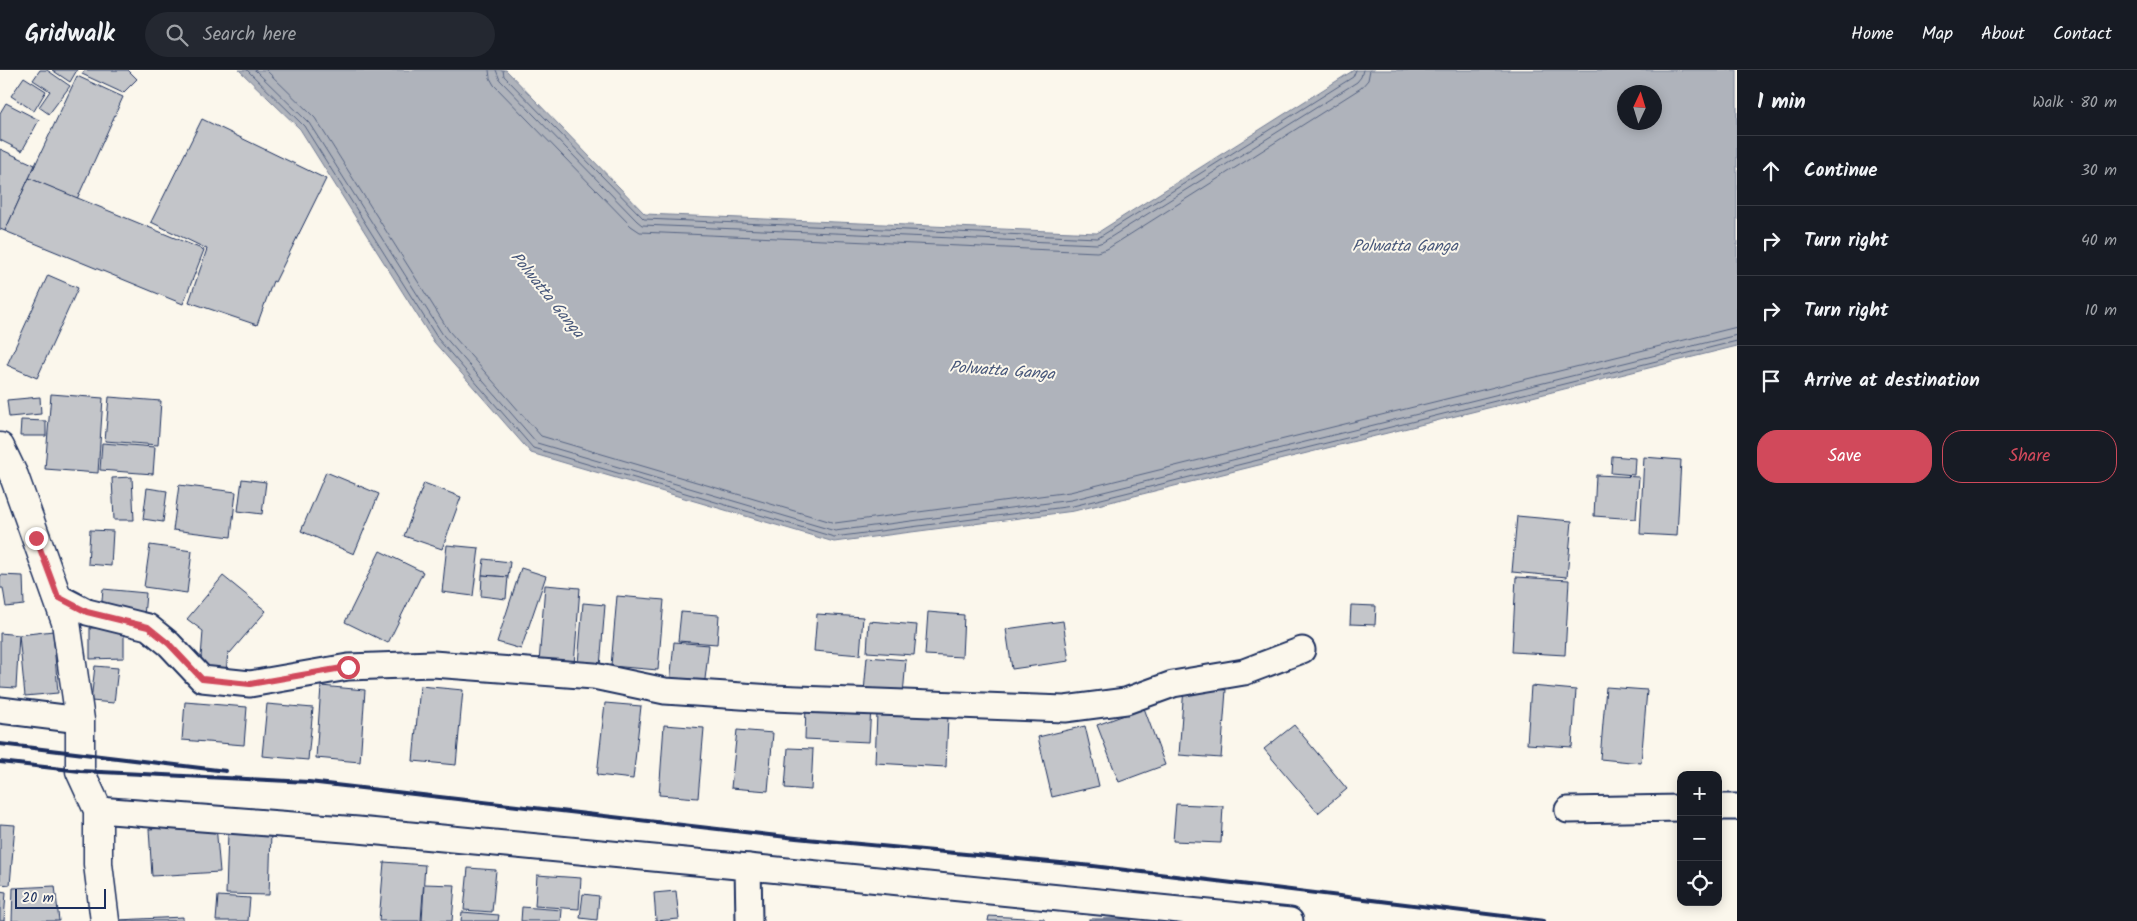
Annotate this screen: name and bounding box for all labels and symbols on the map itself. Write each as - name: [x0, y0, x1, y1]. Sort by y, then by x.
- north arrow: [1617, 85, 1662, 130]
- water label: Polwatta Ganga: [1352, 234, 1459, 259]
- water label: Polwatta Ganga: [504, 246, 591, 345]
- water label: Polwatta Ganga: [949, 355, 1057, 387]
- route end: [25, 527, 48, 550]
- route start: [337, 656, 360, 679]
- scale bar: [15, 886, 106, 909]

